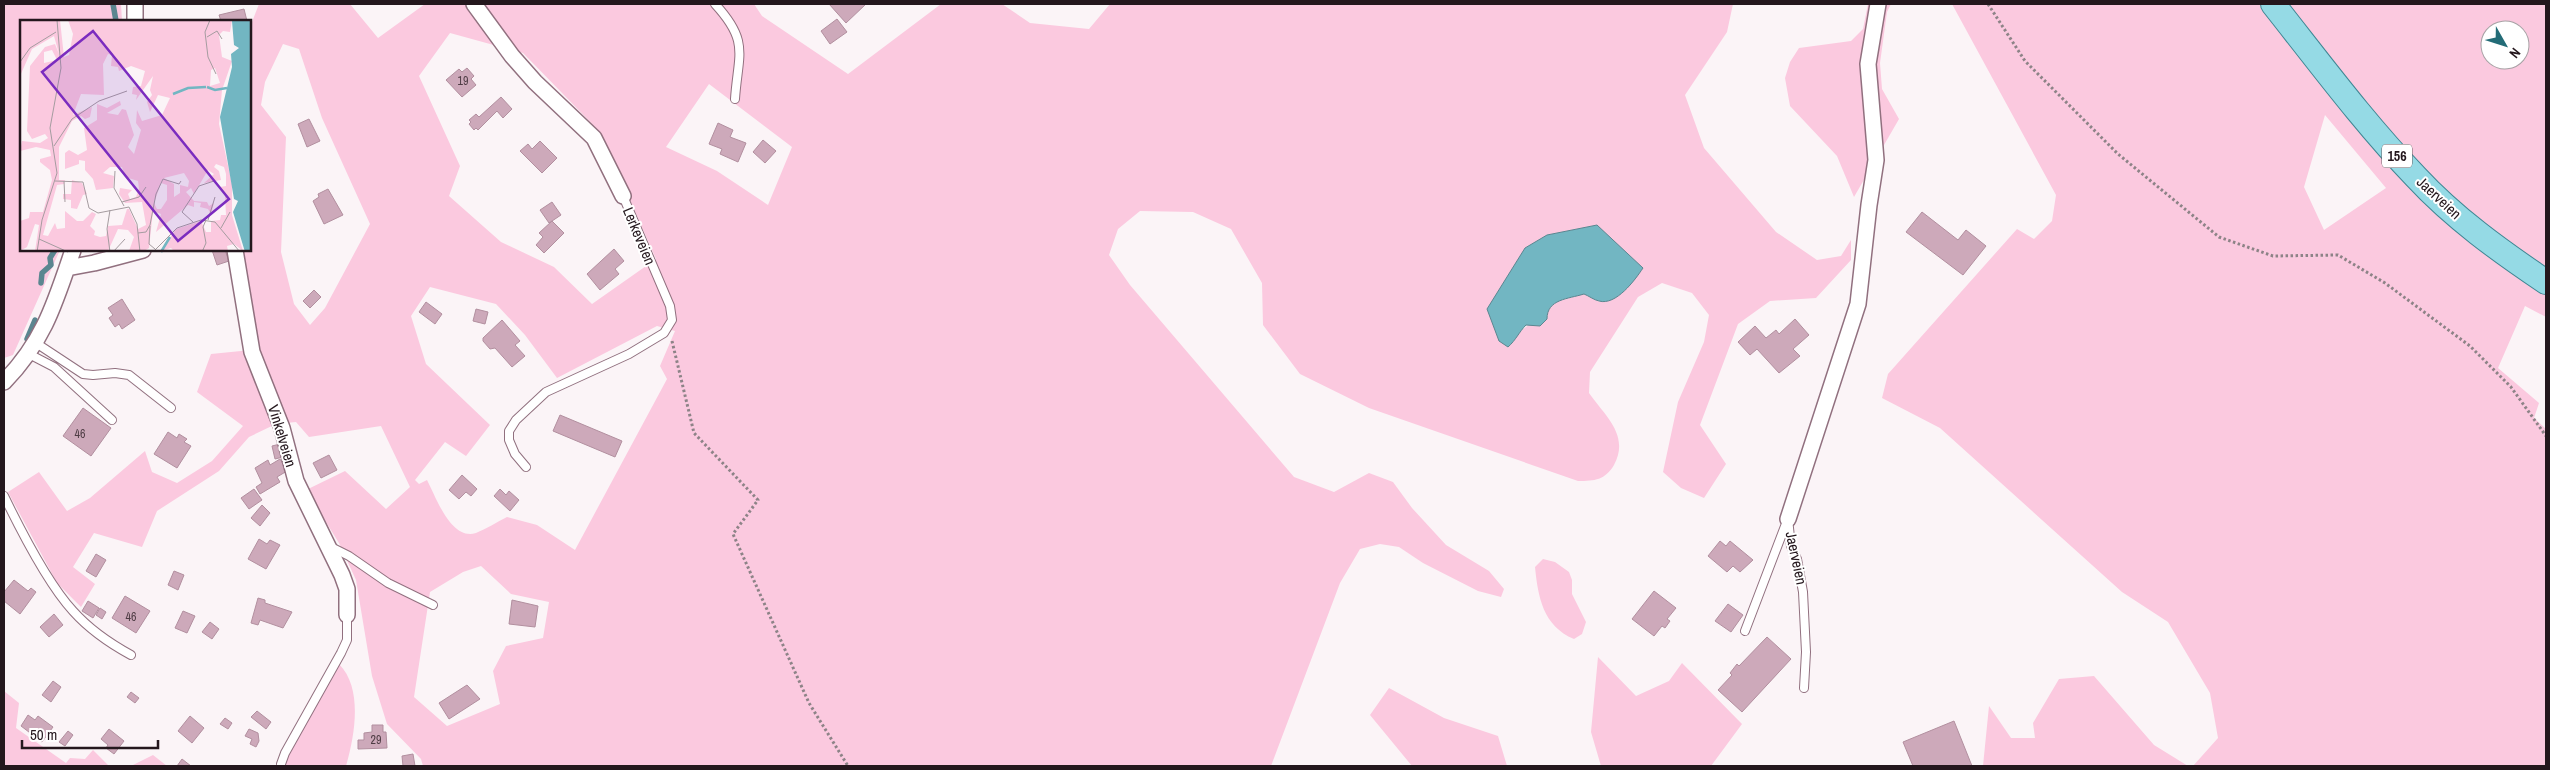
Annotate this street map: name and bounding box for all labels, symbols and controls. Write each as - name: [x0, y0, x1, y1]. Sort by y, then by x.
- inset map: [20, 20, 251, 251]
- north arrow: [2480, 20, 2530, 70]
- text: N: [2505, 44, 2525, 62]
- house number: 19: [458, 73, 468, 89]
- road number: 156: [2382, 144, 2412, 168]
- street label: Jaerveien: [2412, 172, 2466, 224]
- street label: Lerkeveien: [618, 204, 661, 268]
- street label: Vinkelveien: [263, 402, 302, 470]
- house number: 46: [75, 426, 85, 442]
- street label: Jaerveien: [1781, 529, 1812, 586]
- house number: 46: [126, 609, 136, 625]
- scale bar: [22, 718, 159, 750]
- text: 50 m: [30, 724, 57, 745]
- house number: 29: [371, 732, 381, 748]

